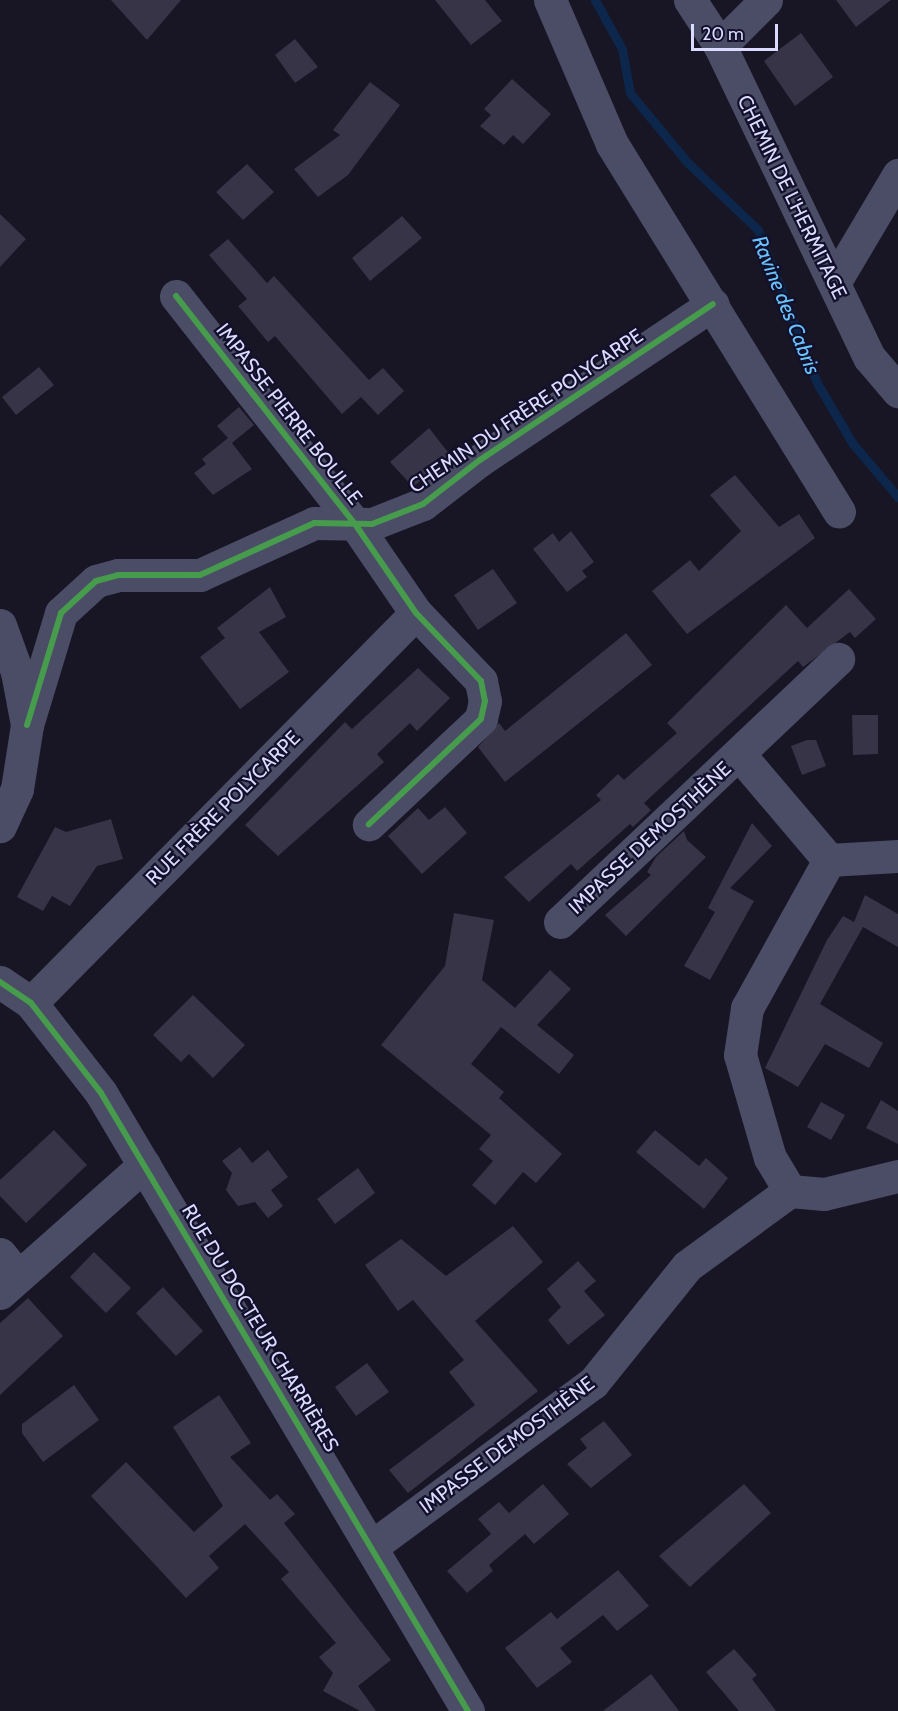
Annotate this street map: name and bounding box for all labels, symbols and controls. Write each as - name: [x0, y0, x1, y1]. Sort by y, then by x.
- scale bar: [694, 12, 781, 50]
- text: 20 m: [702, 23, 744, 45]
- street label: CHEMIN DE L'HERMITAGE: [732, 91, 852, 303]
- water label: Ravine des Cabris: [747, 232, 825, 378]
- street label: IMPASSE PIERRE BOULLE: [211, 319, 367, 509]
- street label: CHEMIN DU FRÈRE POLYCARPE: [404, 324, 648, 498]
- street label: RUE FRÈRE POLYCARPE: [141, 726, 305, 890]
- street label: IMPASSE DEMOSTHÈNE: [564, 757, 736, 919]
- street label: RUE DU DOCTEUR CHARRIÈRES: [176, 1200, 344, 1456]
- street label: IMPASSE DEMOSTHÈNE: [415, 1371, 599, 1519]

